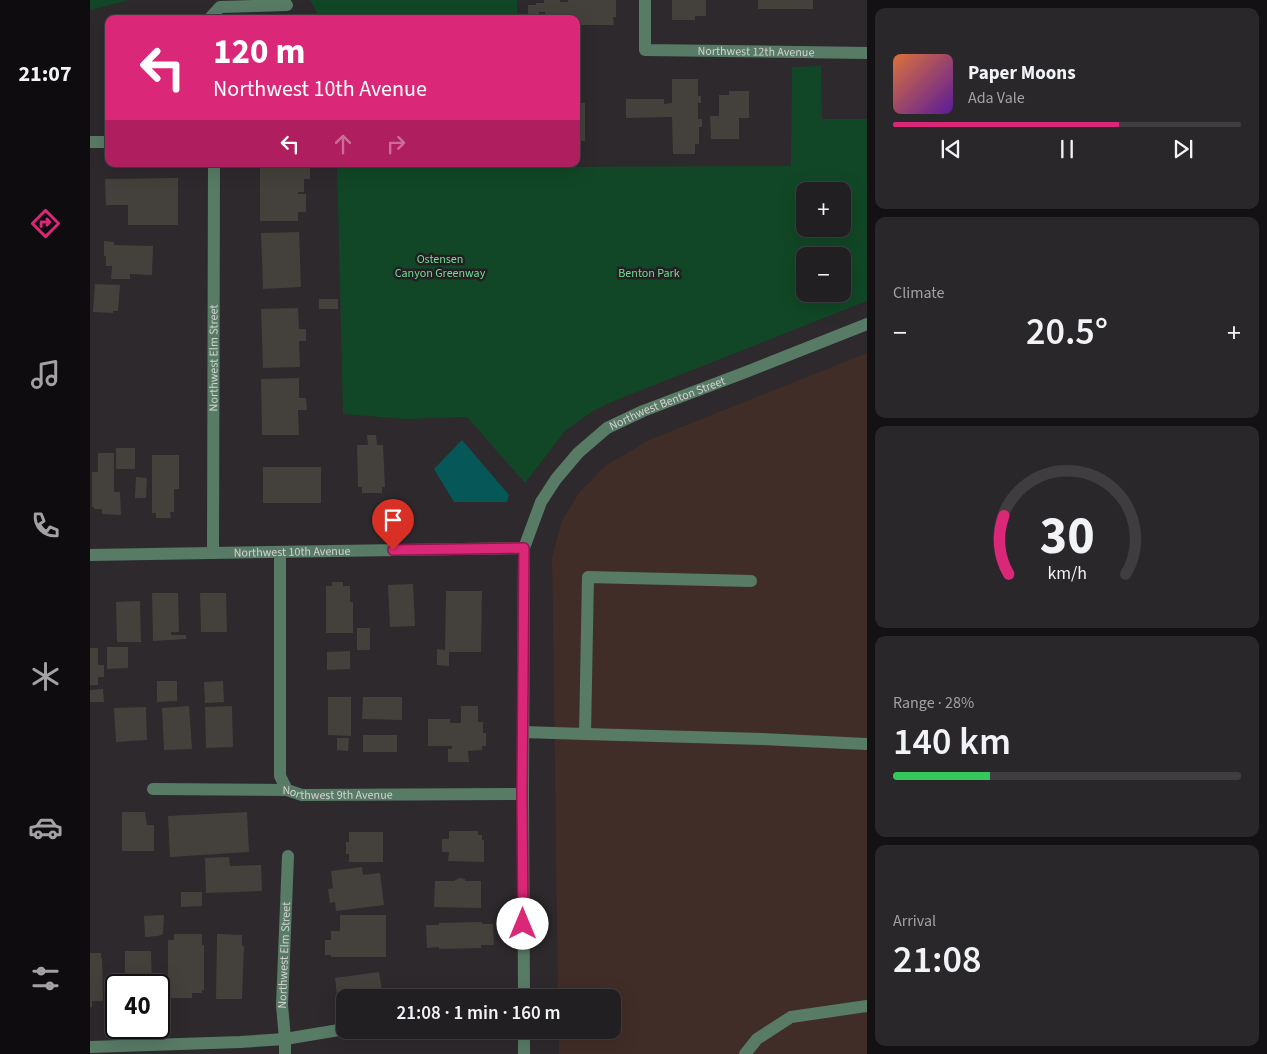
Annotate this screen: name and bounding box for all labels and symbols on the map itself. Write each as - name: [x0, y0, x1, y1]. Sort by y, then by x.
- street label: Northwest 12th Avenue: [697, 42, 815, 61]
- park label: Ostensen Canyon Greenway: [395, 251, 486, 282]
- park label: Benton Park: [618, 265, 680, 282]
- street label: Northwest Elm Street: [205, 305, 222, 411]
- street label: Northwest Benton Street: [606, 372, 728, 434]
- pin: [372, 499, 414, 550]
- street label: Northwest 10th Avenue: [233, 542, 351, 561]
- street label: Northwest 9th Avenue: [283, 781, 393, 804]
- position arrow: [496, 897, 548, 949]
- street label: Northwest Elm Street: [273, 902, 295, 1009]
- speed limit sign: 40: [105, 974, 170, 1039]

